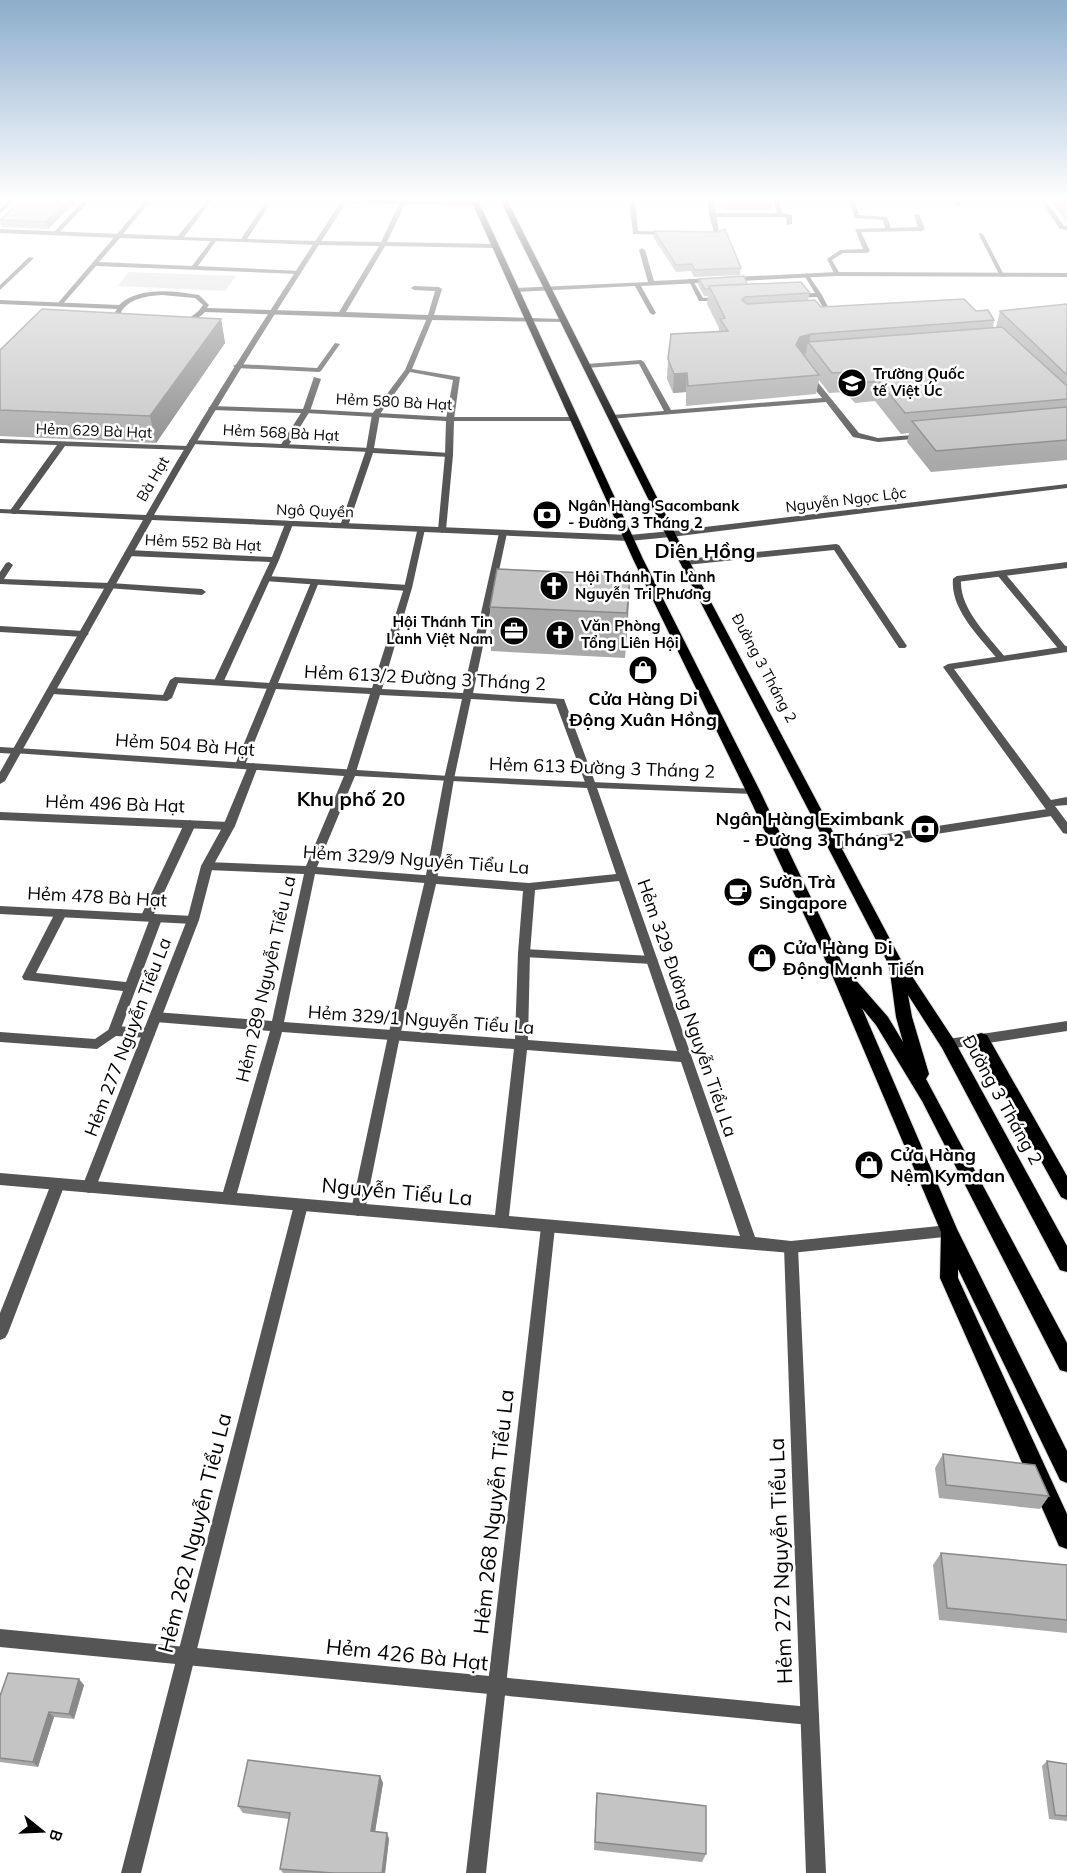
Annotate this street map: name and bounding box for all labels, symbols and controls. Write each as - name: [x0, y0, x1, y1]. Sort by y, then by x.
- place label: Trường Quốc tế Việt Úc: [873, 364, 965, 400]
- school or university icon: Trường Quốc tế Việt Úc: [836, 367, 868, 399]
- street label: Hẻm 580 Bà Hạt: [335, 389, 453, 414]
- street label: Hẻm 629 Bà Hạt: [35, 419, 153, 442]
- street label: Hẻm 568 Bà Hạt: [222, 420, 340, 445]
- street label: Bà Hạt: [132, 453, 173, 505]
- street label: Nguyễn Ngọc Lộc: [784, 483, 908, 516]
- place label: Ngân Hàng Sacombank - Đường 3 Tháng 2: [568, 496, 740, 532]
- bank icon: Ngân Hàng Sacombank - Đường 3 Tháng 2: [531, 499, 563, 531]
- street label: Ngô Quyền: [276, 500, 354, 521]
- street label: Hẻm 552 Bà Hạt: [144, 530, 262, 555]
- district label: Diên Hồng: [655, 538, 755, 563]
- place label: Hội Thánh Tin Lành Nguyễn Tri Phương: [575, 567, 716, 603]
- church icon: Hội Thánh Tin Lành Nguyễn Tri Phương: [538, 570, 570, 602]
- street label: Đường 3 Tháng 2: [728, 610, 801, 726]
- place label: Hội Thánh Tin Lành Việt Nam: [386, 612, 493, 648]
- office icon: Hội Thánh Tin Lành Việt Nam: [498, 615, 530, 647]
- place label: Văn Phòng Tổng Liên Hội: [580, 616, 679, 652]
- church icon: Văn Phòng Tổng Liên Hội: [544, 619, 576, 651]
- shop icon: Cửa Hàng Di Động Xuân Hồng: [627, 654, 659, 686]
- street label: Hẻm 613/2 Đường 3 Tháng 2: [304, 660, 546, 695]
- place label: Cửa Hàng Di Động Xuân Hồng: [568, 687, 717, 731]
- street label: Hẻm 504 Bà Hạt: [114, 728, 256, 761]
- street label: Hẻm 613 Đường 3 Tháng 2: [489, 752, 715, 783]
- district label: Khu phố 20: [297, 786, 405, 811]
- street label: Hẻm 496 Bà Hạt: [45, 790, 185, 817]
- place label: Ngân Hàng Eximbank - Đường 3 Tháng 2: [716, 807, 905, 851]
- bank icon: Ngân Hàng Eximbank - Đường 3 Tháng 2: [909, 813, 941, 845]
- street label: Hẻm 329/9 Nguyễn Tiểu La: [302, 840, 530, 879]
- place label: Sườn Trà Singapore: [759, 870, 847, 914]
- street label: Hẻm 289 Nguyễn Tiểu La: [231, 874, 300, 1084]
- street label: Hẻm 329 Đường Nguyễn Tiểu La: [632, 876, 742, 1140]
- cafe icon: Sườn Trà Singapore: [722, 876, 754, 908]
- street label: Hẻm 478 Bà Hạt: [27, 881, 167, 912]
- street label: Hẻm 277 Nguyễn Tiểu La: [79, 934, 176, 1139]
- place label: Cửa Hàng Di Động Mạnh Tiến: [782, 936, 924, 980]
- shop icon: Cửa Hàng Di Động Mạnh Tiến: [746, 942, 778, 974]
- street label: Hẻm 329/1 Nguyễn Tiểu La: [307, 1000, 535, 1039]
- street label: Đường 3 Tháng 2: [957, 1031, 1048, 1169]
- place label: Cửa Hàng Nệm Kymdan: [890, 1143, 1005, 1187]
- shop icon: Cửa Hàng Nệm Kymdan: [853, 1149, 885, 1181]
- street label: Nguyễn Tiểu La: [321, 1171, 474, 1211]
- street label: Hẻm 268 Nguyễn Tiểu La: [467, 1388, 519, 1636]
- street label: Hẻm 262 Nguyễn Tiểu La: [152, 1410, 236, 1655]
- street label: Hẻm 272 Nguyễn Tiểu La: [763, 1438, 797, 1684]
- street label: Hẻm 426 Bà Hạt: [325, 1633, 490, 1675]
- north arrow: [12, 1801, 72, 1861]
- text: B: [45, 1827, 67, 1844]

